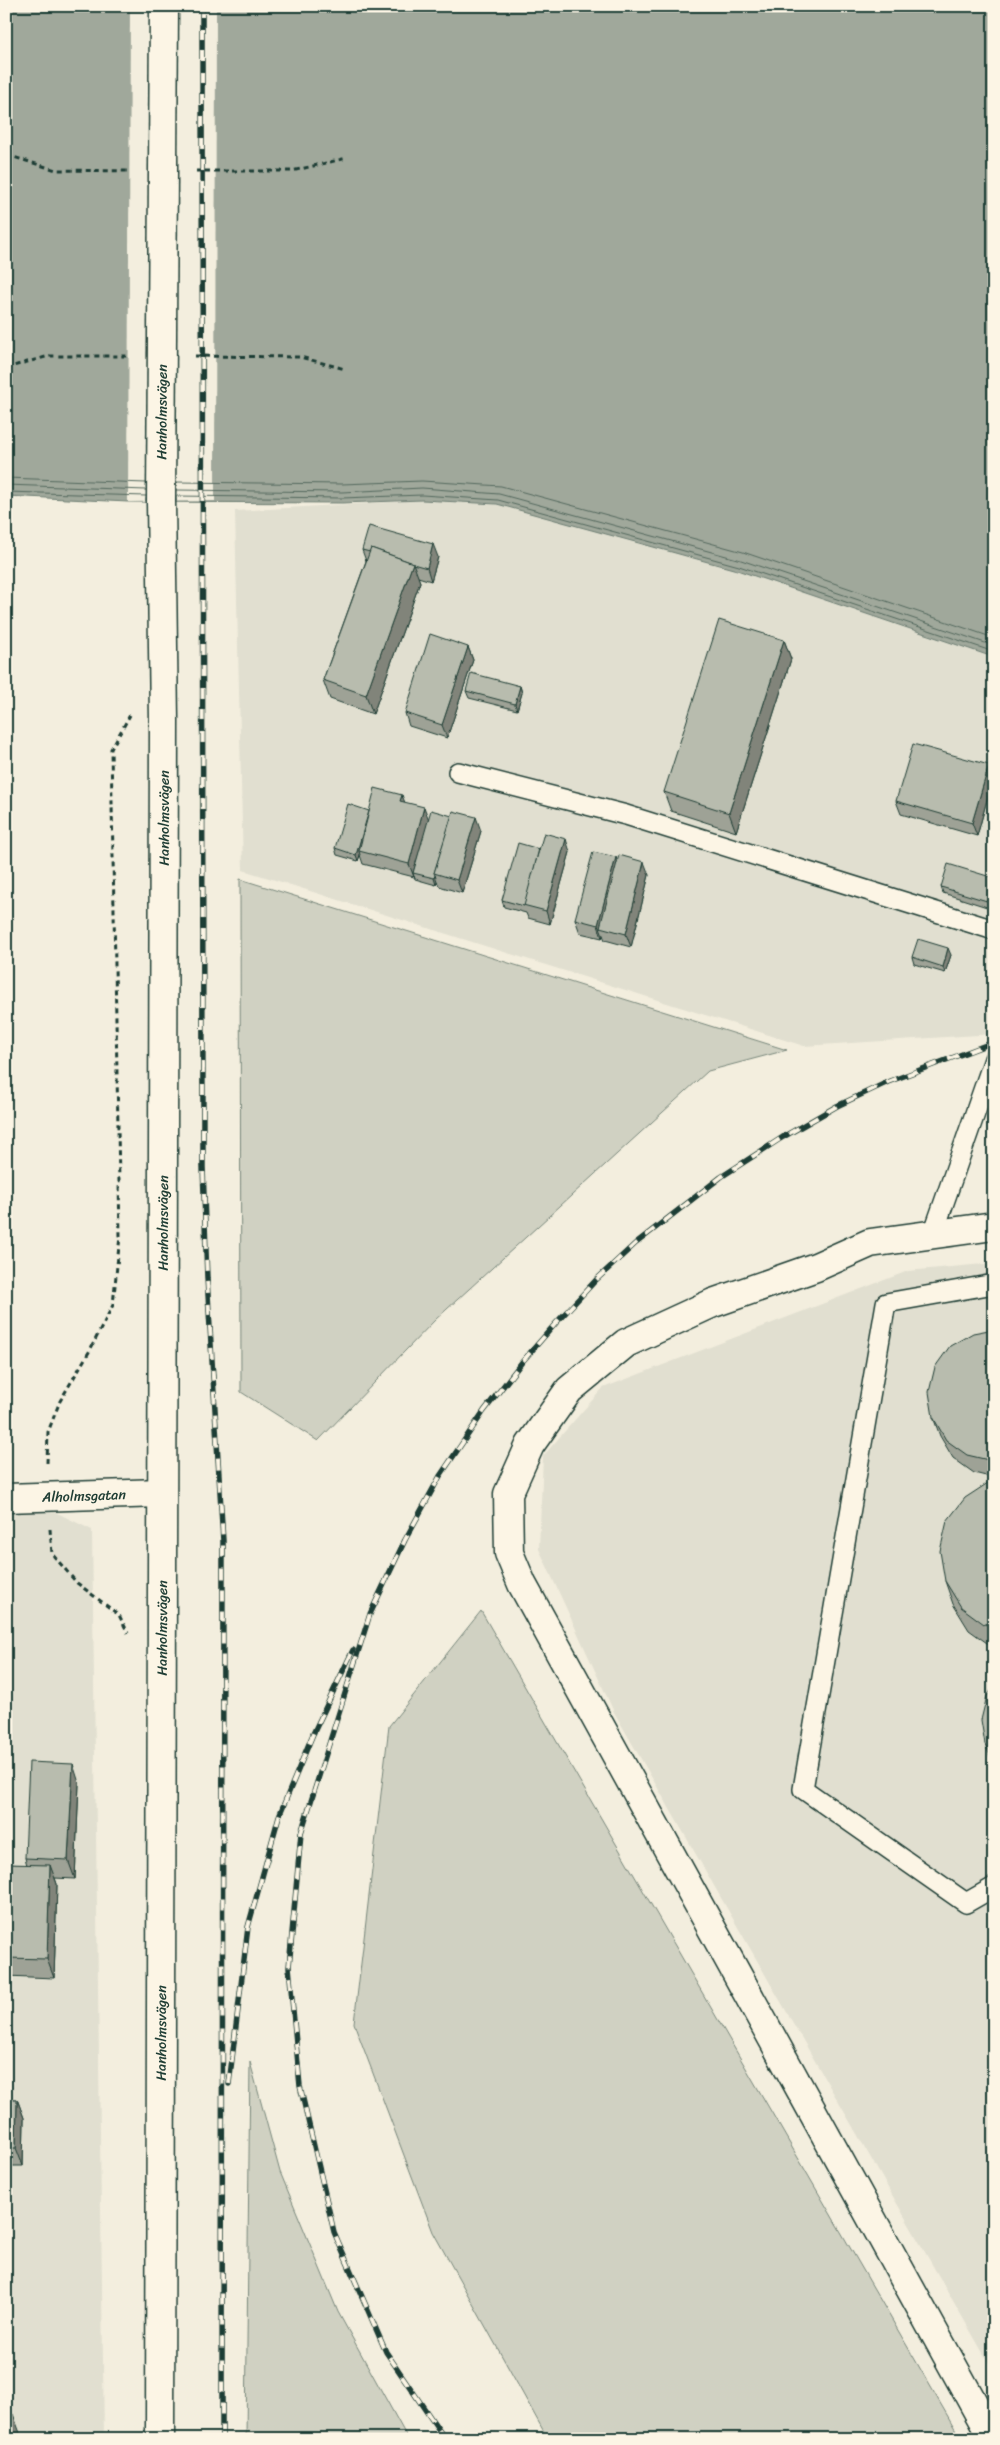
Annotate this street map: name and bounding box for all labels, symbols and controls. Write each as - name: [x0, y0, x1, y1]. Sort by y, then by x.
- street label: Hanholmsvägen: [149, 364, 175, 460]
- street label: Hanholmsvägen: [152, 770, 177, 866]
- street label: Hanholmsvägen: [151, 1175, 176, 1271]
- street label: Alholmsgatan: [41, 1482, 127, 1510]
- street label: Hanholmsvägen: [150, 1580, 175, 1676]
- street label: Hanholmsvägen: [149, 1985, 174, 2081]

